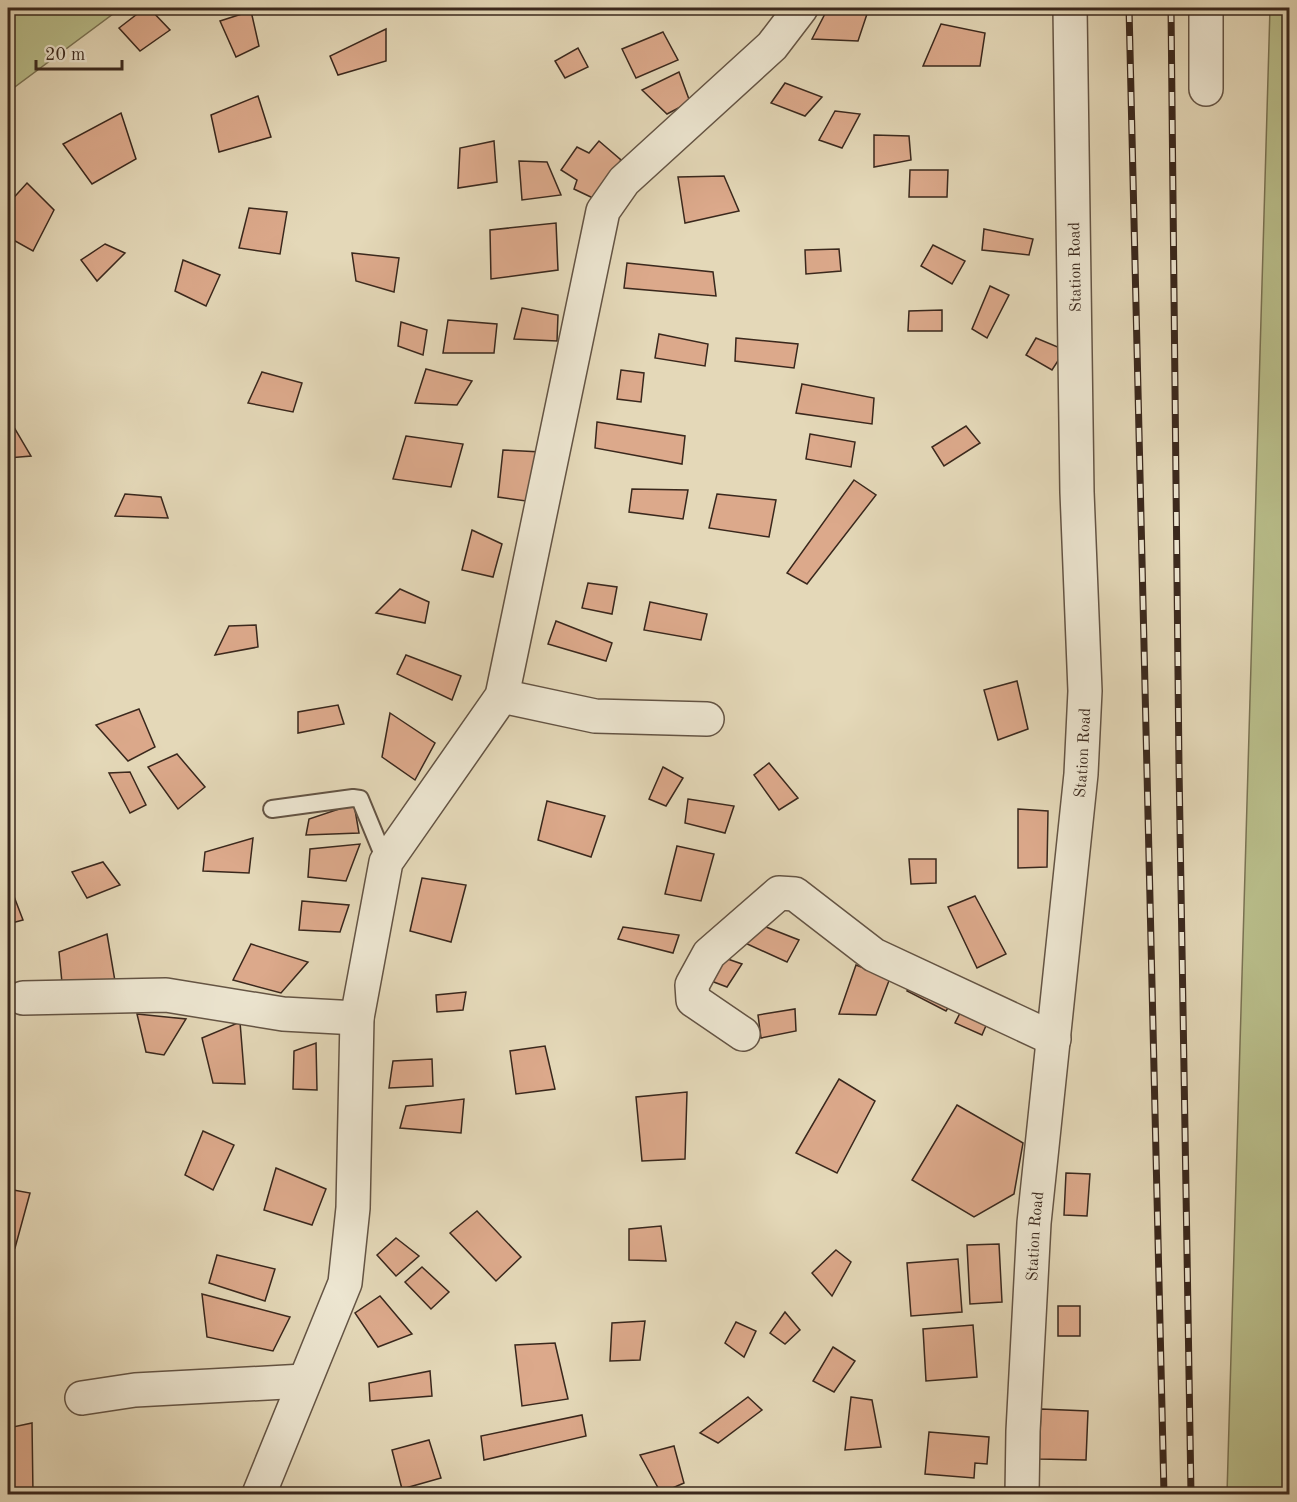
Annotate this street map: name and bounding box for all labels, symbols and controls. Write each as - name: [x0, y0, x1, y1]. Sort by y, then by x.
- scale bar: [36, 33, 122, 71]
- text: 20 m: [45, 46, 85, 64]
- street label: Station Road: [1067, 222, 1085, 312]
- street label: Station Road: [1073, 707, 1094, 799]
- street label: Station Road: [1025, 1191, 1047, 1282]

